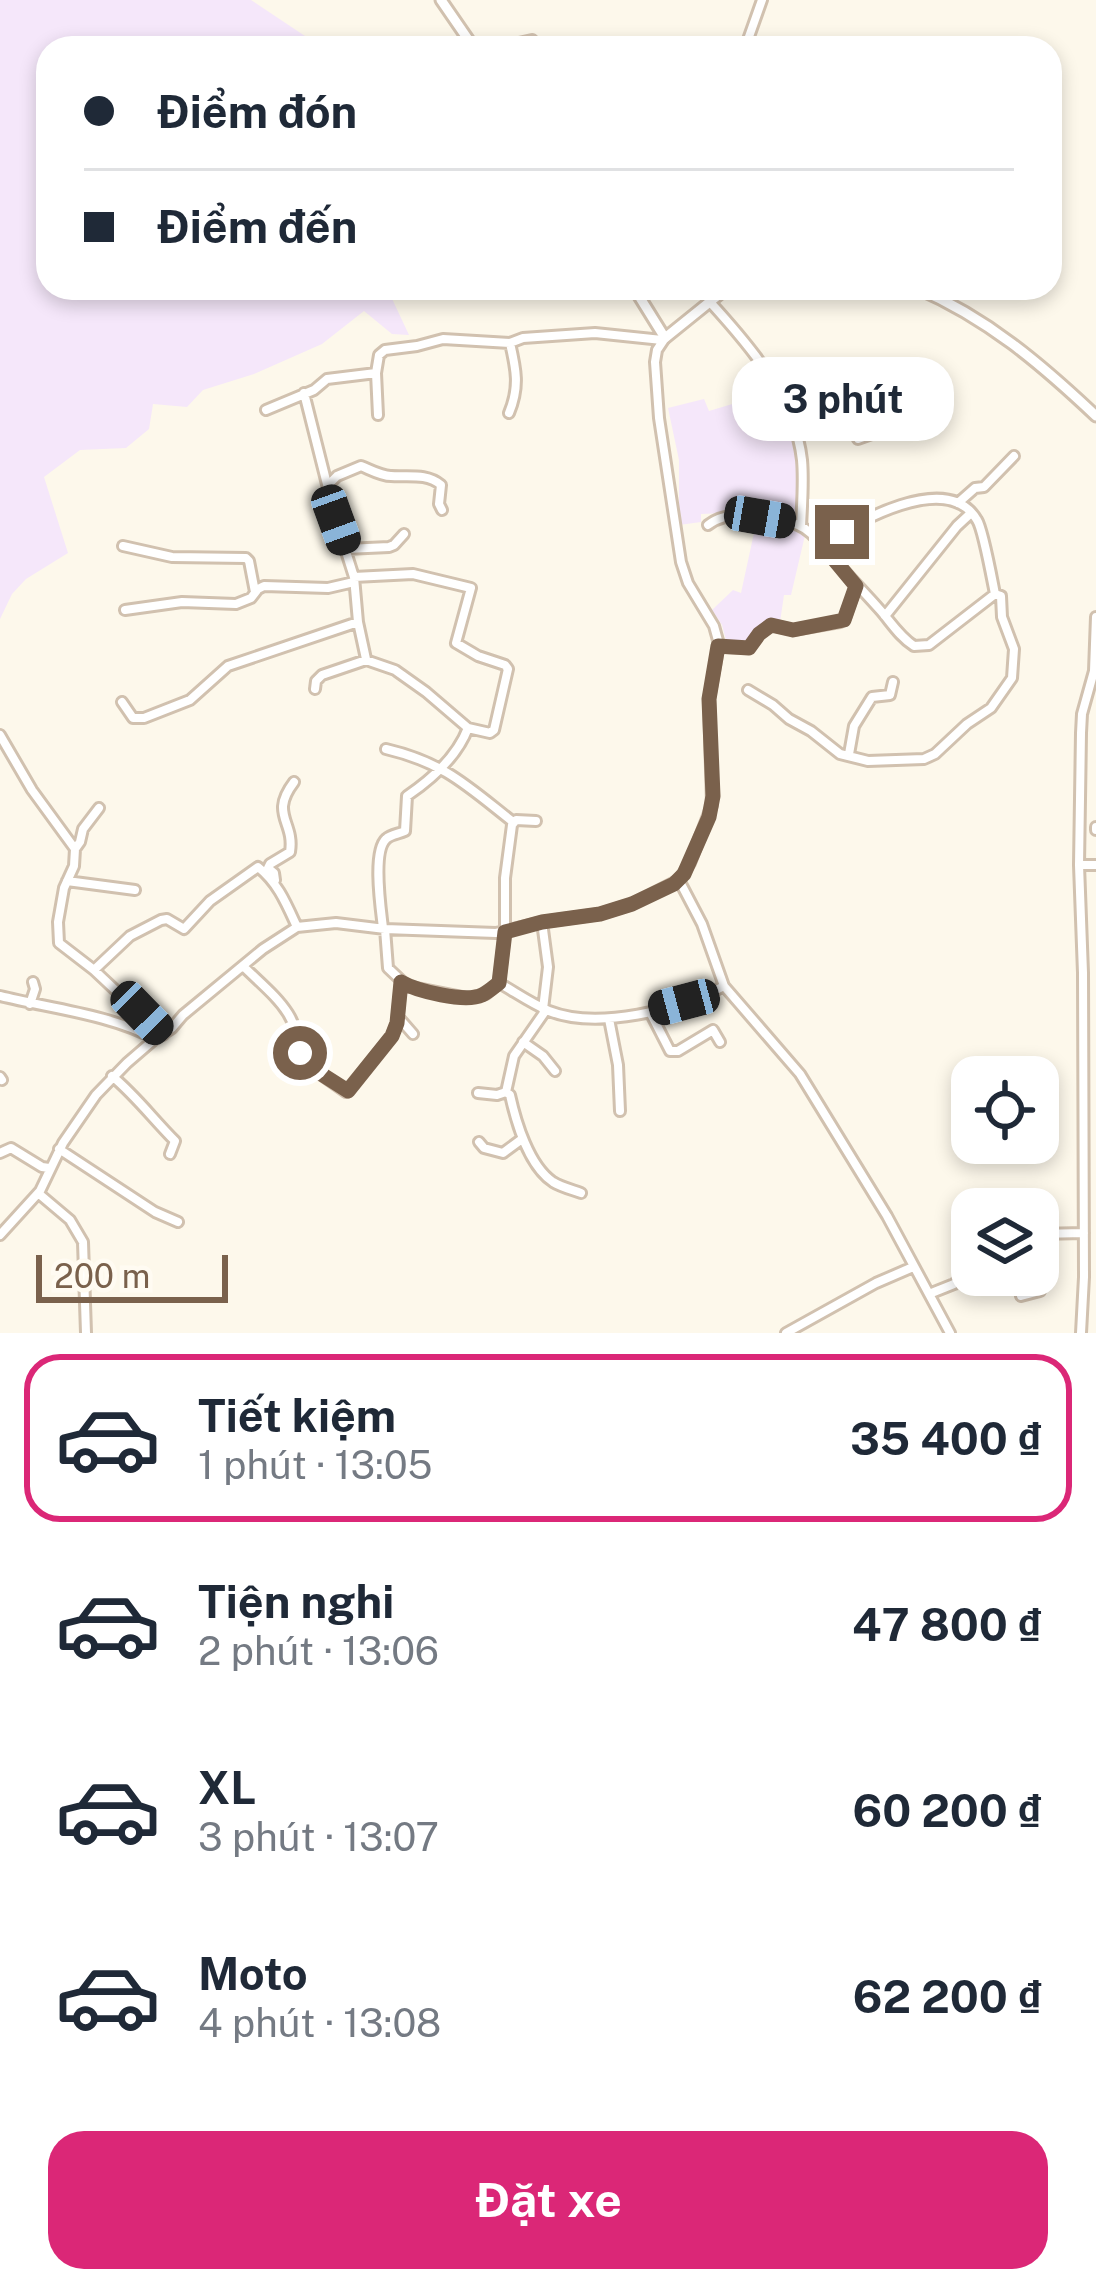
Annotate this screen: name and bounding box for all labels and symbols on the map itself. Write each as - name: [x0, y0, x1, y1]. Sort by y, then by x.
- callout: 3 phút: [731, 358, 953, 442]
- car: [307, 480, 365, 560]
- car: [721, 493, 799, 541]
- route end: [815, 505, 869, 559]
- car: [104, 975, 180, 1051]
- car: [645, 975, 723, 1029]
- route start: [273, 1026, 327, 1080]
- scale bar: [36, 1249, 228, 1302]

